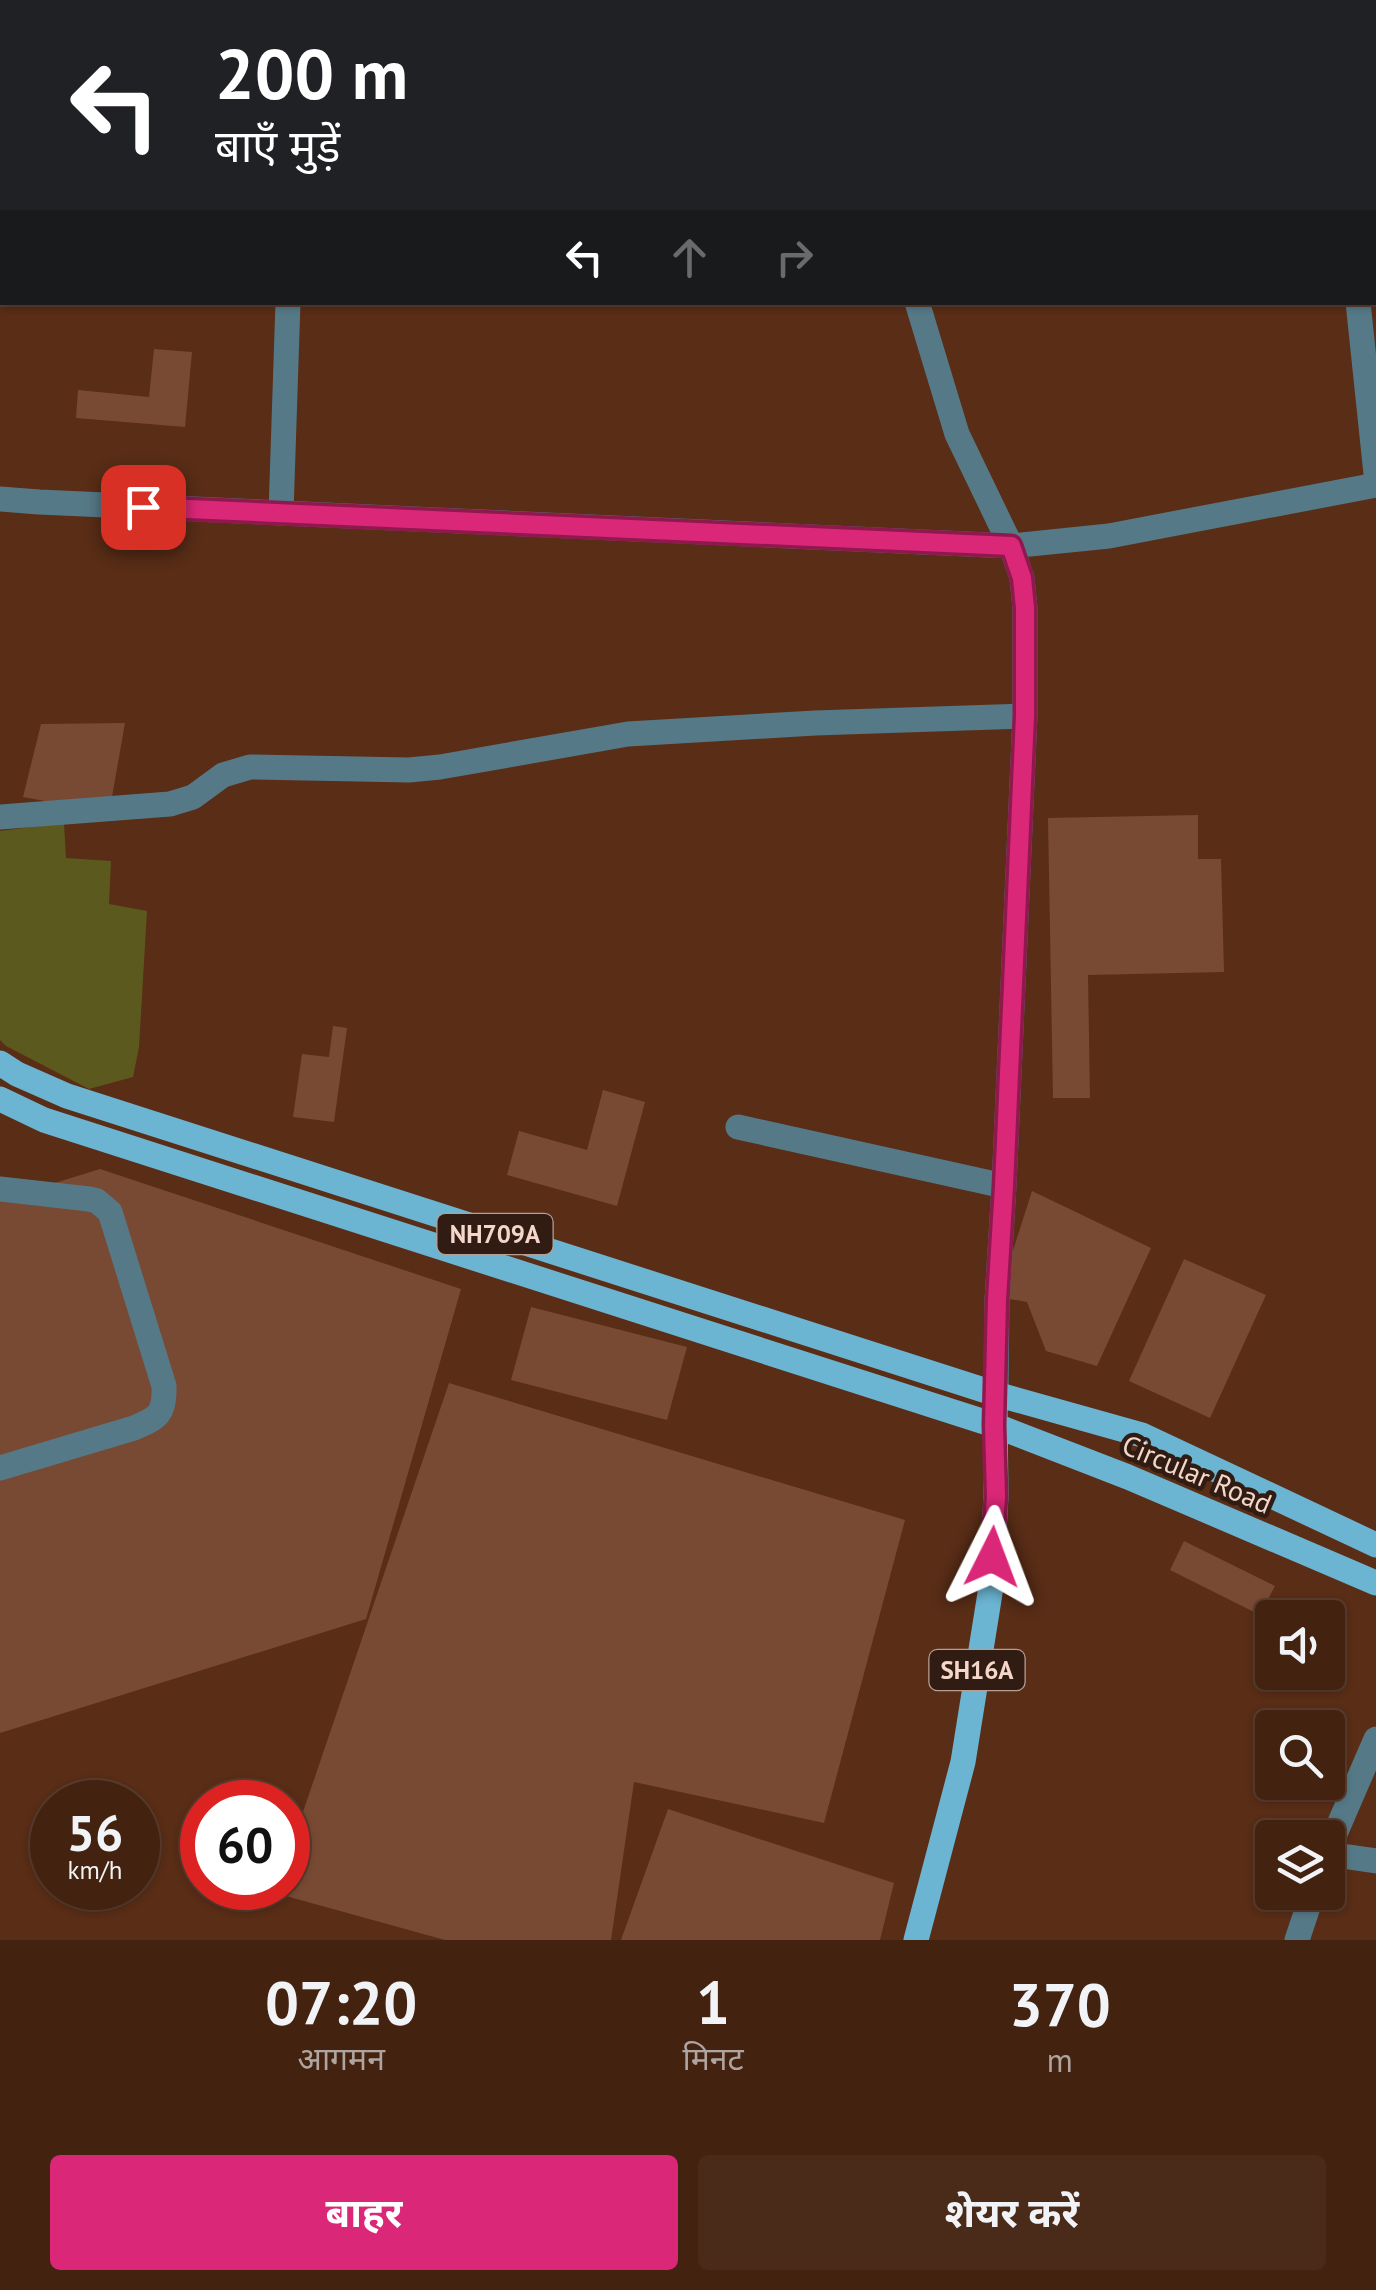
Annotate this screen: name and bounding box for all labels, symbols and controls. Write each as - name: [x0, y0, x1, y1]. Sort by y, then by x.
- text: 200 m: [215, 28, 408, 118]
- icon: left: [50, 40, 180, 170]
- text: बाएँ मुड़ें: [215, 116, 340, 174]
- icon: left: [557, 230, 612, 285]
- icon: ahead: [662, 230, 717, 285]
- icon: right: [767, 230, 822, 285]
- pin: [101, 465, 186, 550]
- icon: arrive: [116, 480, 171, 535]
- road number: NH709A: [438, 1214, 552, 1254]
- street label: Circular Road: [1117, 1425, 1278, 1522]
- position arrow: [940, 1505, 1044, 1609]
- map controls: [1255, 1600, 1345, 1910]
- button: sound: [1255, 1600, 1345, 1690]
- road number: SH16A: [930, 1650, 1024, 1690]
- button: search: [1255, 1710, 1345, 1800]
- speed limit sign: 60: [180, 1780, 310, 1910]
- text: 56: [67, 1800, 123, 1865]
- button: layers: [1255, 1820, 1345, 1910]
- text: km/h: [68, 1854, 122, 1886]
- text: 07:20: [265, 1963, 417, 2041]
- text: 1: [696, 1963, 730, 2041]
- text: 370: [1009, 1965, 1111, 2043]
- text: आगमन: [297, 2037, 385, 2079]
- text: मिनट: [682, 2037, 744, 2079]
- text: m: [1047, 2039, 1073, 2081]
- button: बाहर: [50, 2155, 678, 2270]
- button: शेयर करें: [698, 2155, 1326, 2270]

